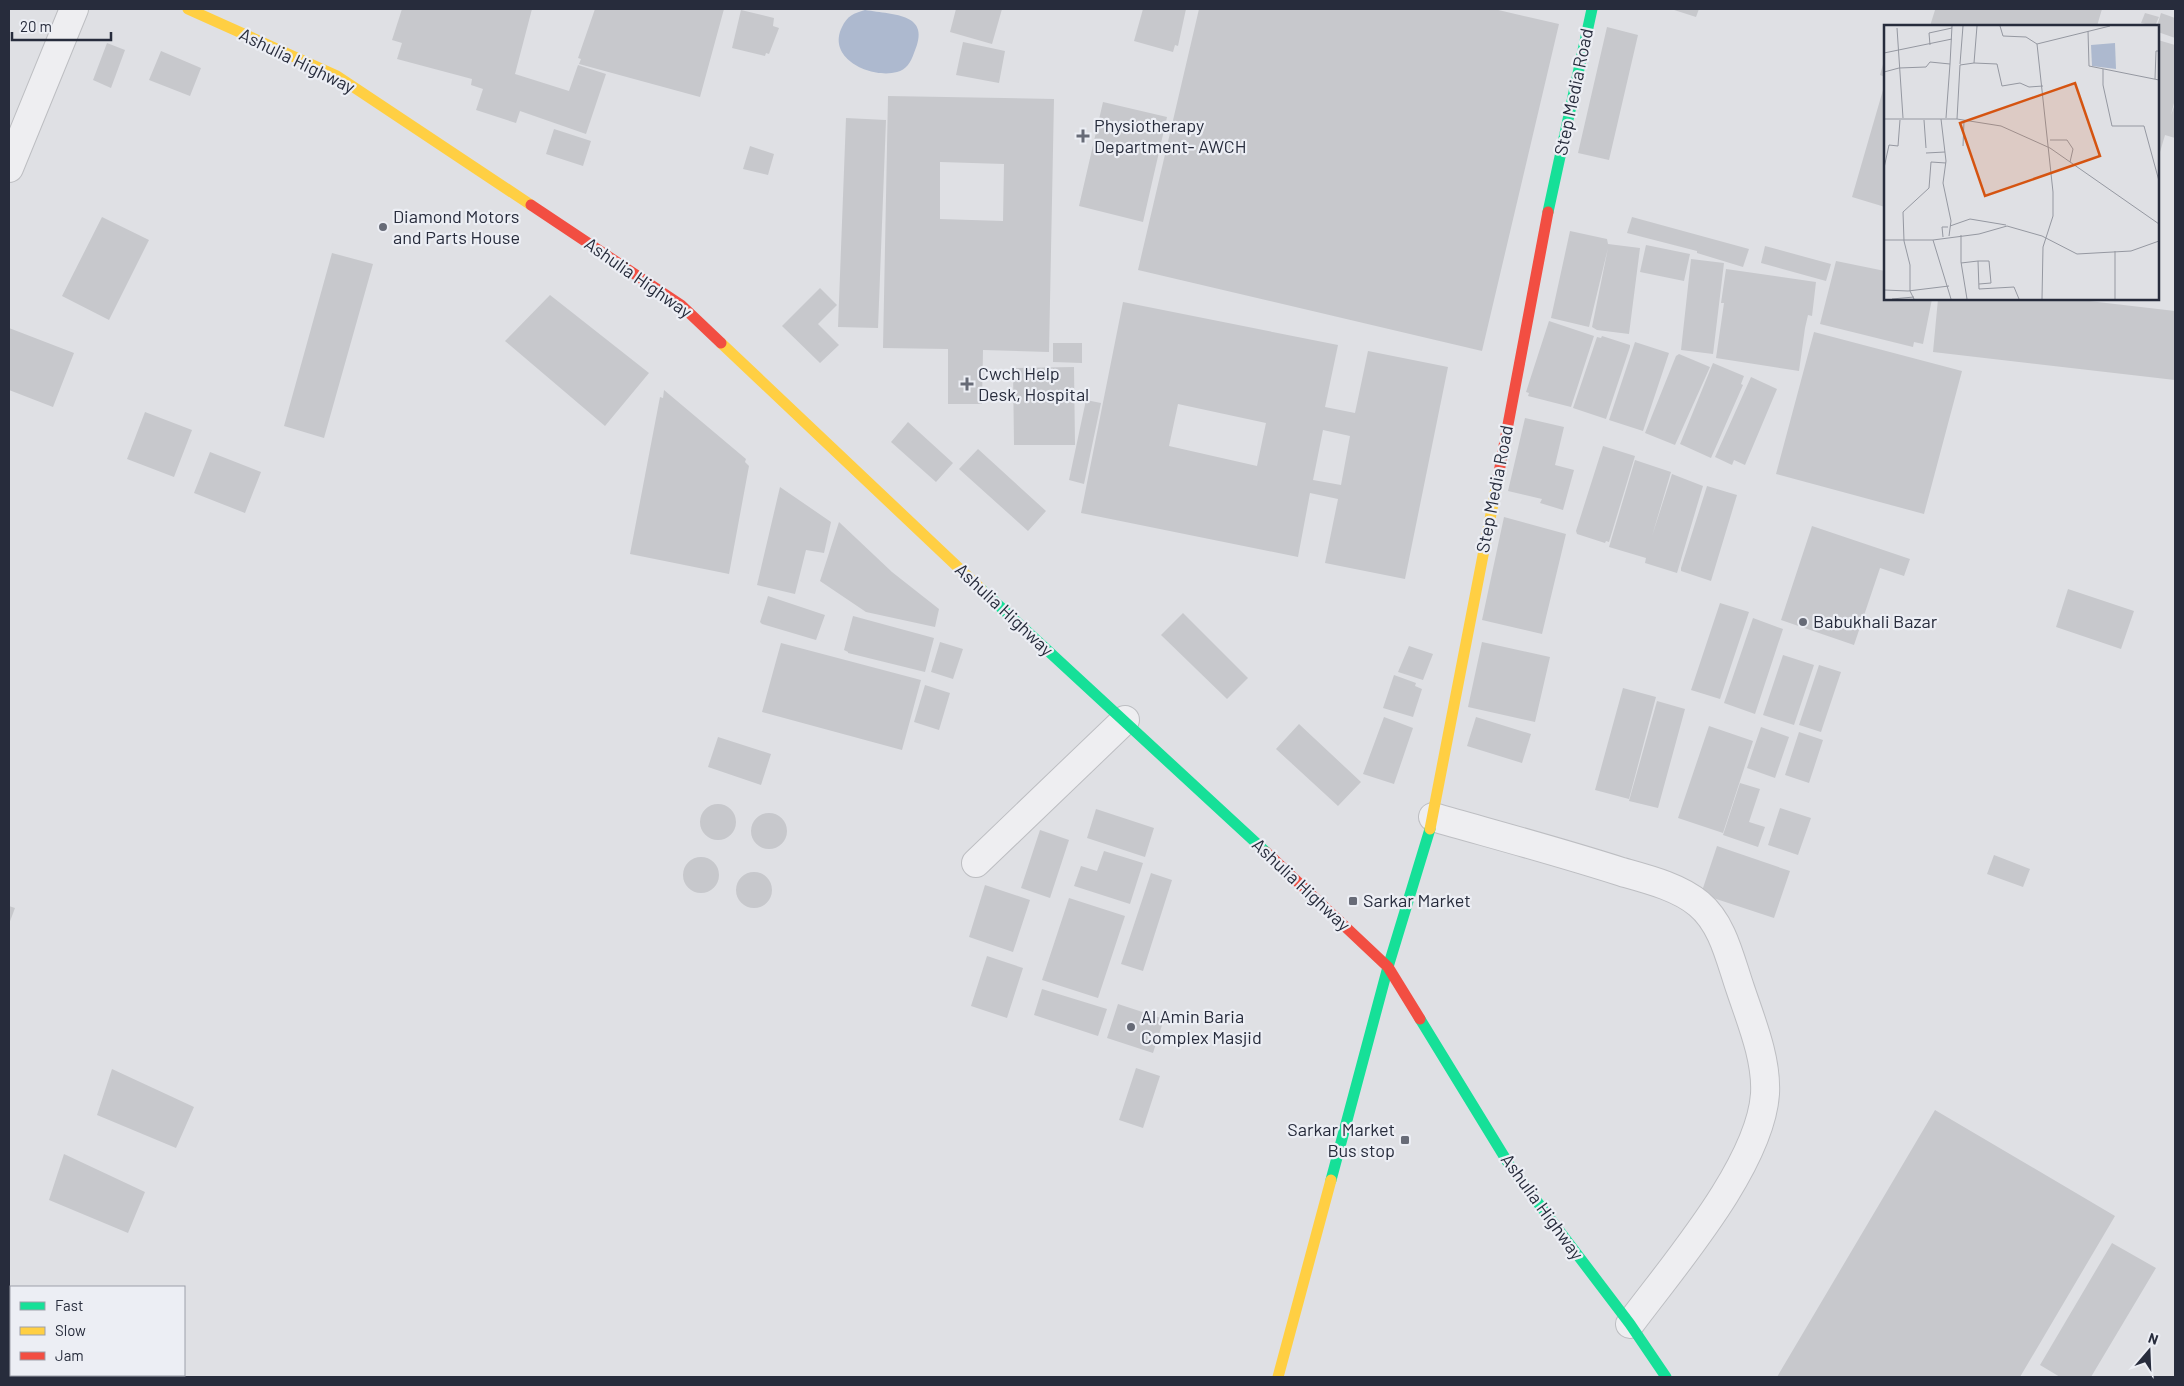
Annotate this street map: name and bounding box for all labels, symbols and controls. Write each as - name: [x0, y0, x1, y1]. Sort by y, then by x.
- scale bar: [12, 10, 111, 42]
- text: 20 m: [20, 17, 52, 35]
- street label: Ashulia Highway: [236, 23, 359, 98]
- inset map: [1884, 25, 2159, 300]
- street label: Step Media Road: [1549, 26, 1597, 157]
- place label: Physiotherapy Department- AWCH: [1094, 114, 1246, 157]
- marker: Physiotherapy Department- AWCH: [1076, 129, 1090, 143]
- place label: Diamond Motors and Parts House: [393, 205, 520, 248]
- marker: Diamond Motors and Parts House: [377, 221, 389, 233]
- street label: Ashulia Highway: [581, 232, 697, 322]
- place label: Cwch Help Desk, Hospital: [978, 362, 1089, 405]
- marker: Cwch Help Desk, Hospital: [960, 377, 974, 391]
- street label: Step Media Road: [1471, 423, 1517, 554]
- street label: Ashulia Highway: [951, 558, 1058, 660]
- place label: Babukhali Bazar: [1813, 610, 1938, 632]
- marker: Babukhali Bazar: [1797, 616, 1809, 628]
- street label: Ashulia Highway: [1248, 833, 1355, 935]
- place label: Sarkar Market: [1363, 889, 1471, 911]
- marker: Sarkar Market: [1347, 895, 1359, 907]
- place label: Al Amin Baria Complex Masjid: [1141, 1005, 1262, 1048]
- marker: Al Amin Baria Complex Masjid: [1125, 1021, 1137, 1033]
- place label: Sarkar Market Bus stop: [1287, 1118, 1395, 1161]
- marker: Sarkar Market Bus stop: [1399, 1134, 1411, 1146]
- street label: Ashulia Highway: [1497, 1149, 1589, 1264]
- legend: [10, 1286, 185, 1376]
- text: Fast: [55, 1296, 83, 1314]
- text: Slow: [55, 1321, 86, 1339]
- north arrow: [2124, 1326, 2174, 1376]
- text: N: [2146, 1329, 2161, 1348]
- text: Jam: [55, 1346, 84, 1364]

